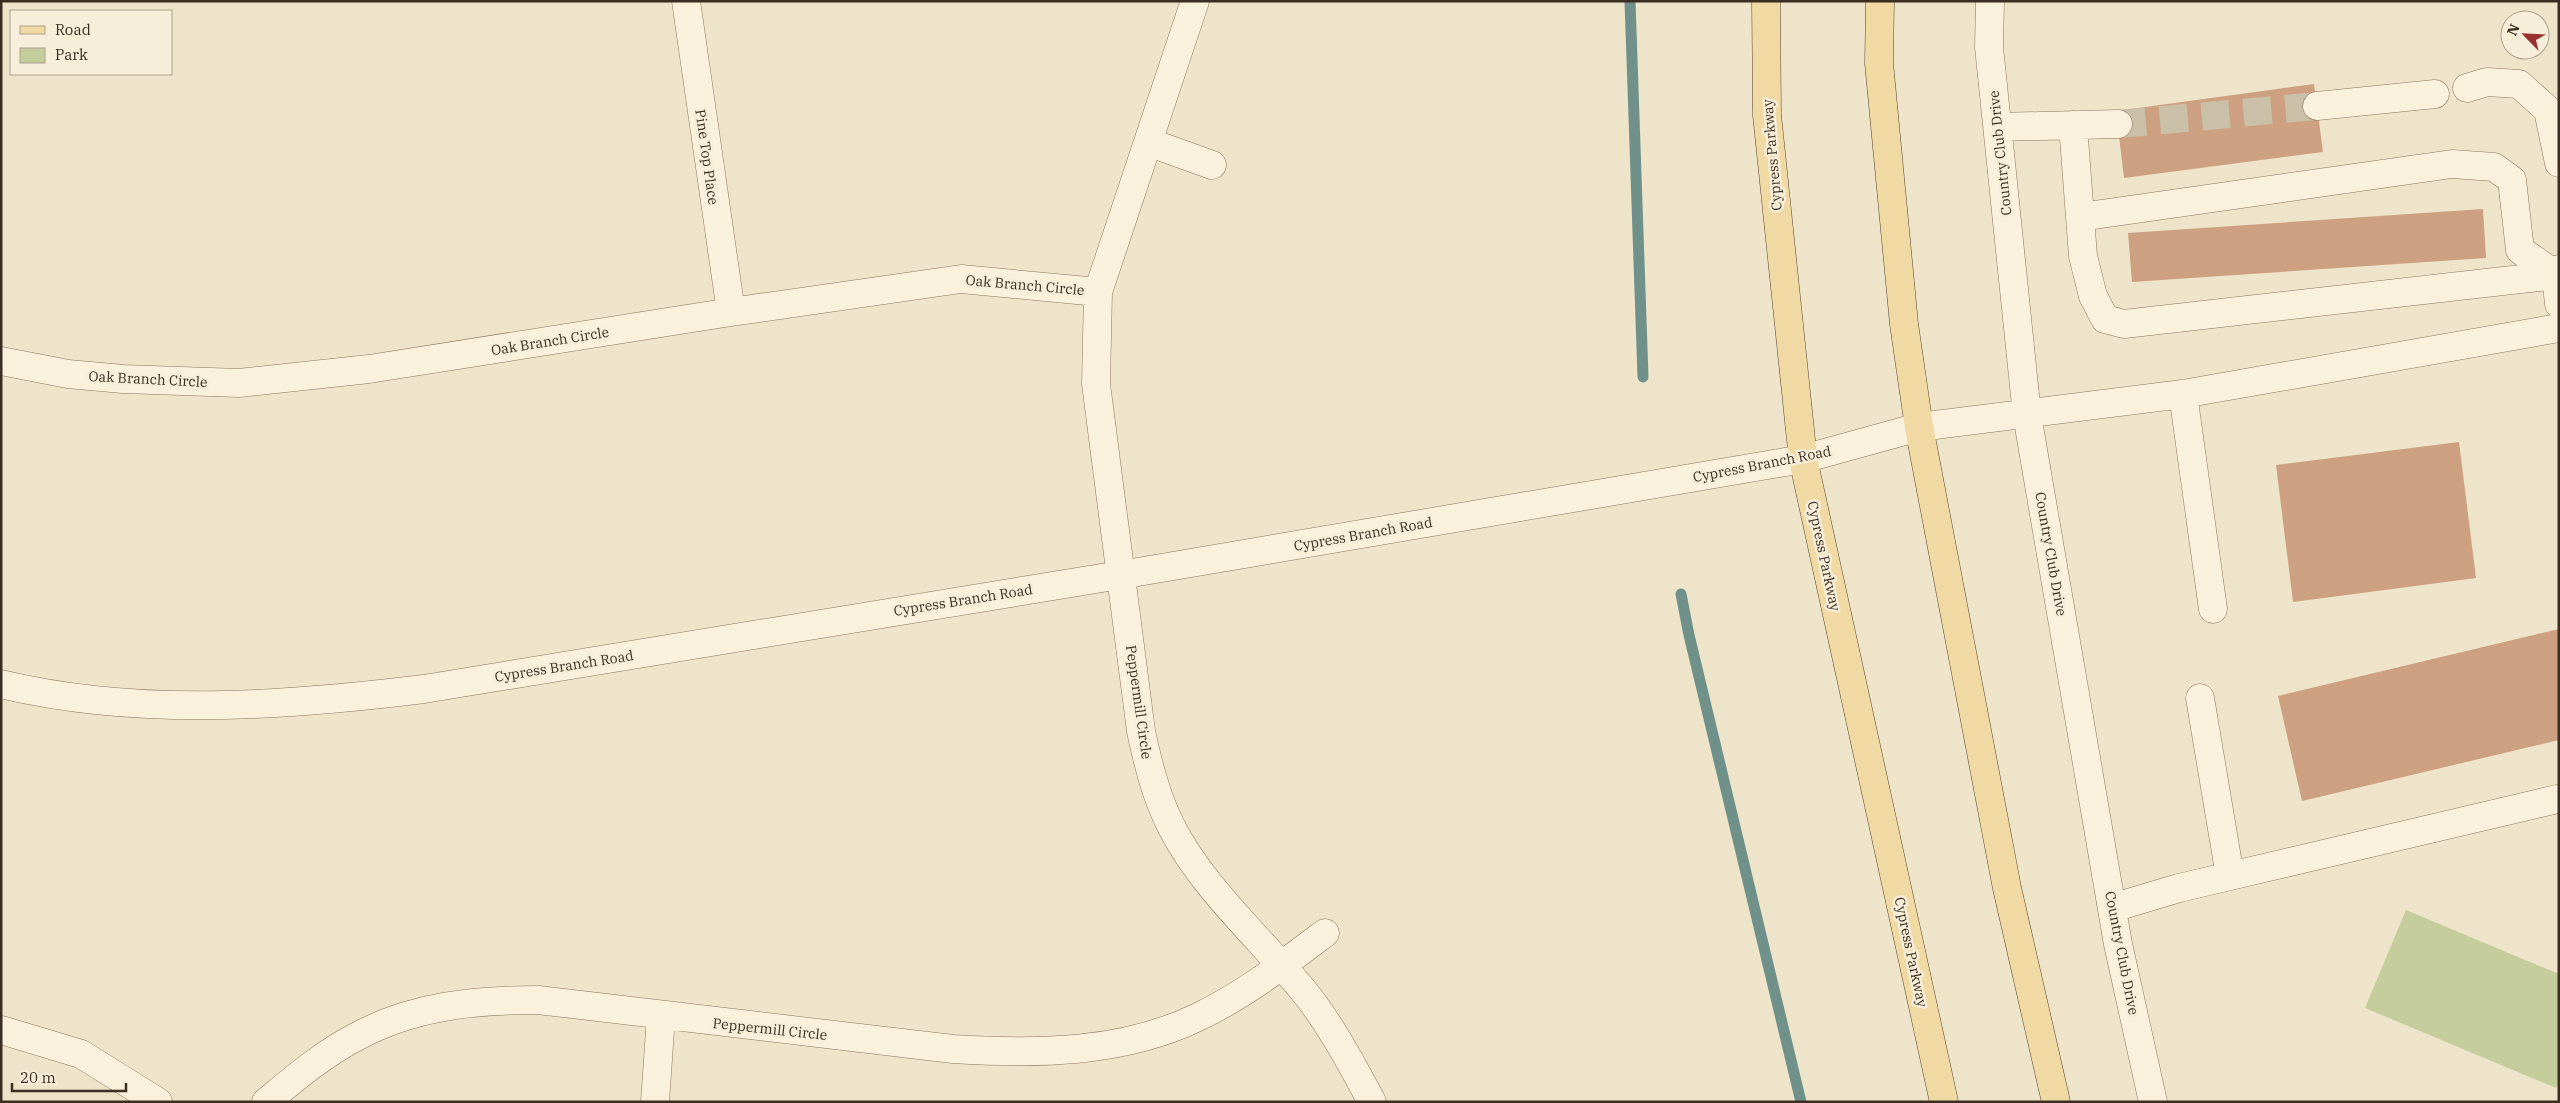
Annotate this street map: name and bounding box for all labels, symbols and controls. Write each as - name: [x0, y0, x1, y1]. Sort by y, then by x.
- legend: [10, 10, 172, 75]
- north arrow: [2500, 10, 2550, 60]
- text: Road: [55, 20, 91, 39]
- text: N: [2503, 21, 2524, 38]
- text: Park: [55, 45, 88, 64]
- street label: Country Club Drive: [1984, 90, 2016, 216]
- street label: Cypress Parkway: [1758, 98, 1786, 212]
- street label: Pine Top Place: [691, 108, 723, 206]
- street label: Oak Branch Circle: [965, 271, 1085, 299]
- street label: Oak Branch Circle: [490, 323, 610, 359]
- street label: Oak Branch Circle: [88, 367, 208, 391]
- street label: Cypress Branch Road: [1691, 442, 1833, 486]
- street label: Country Club Drive: [2031, 491, 2071, 617]
- street label: Cypress Parkway: [1804, 499, 1845, 613]
- street label: Cypress Branch Road: [1292, 513, 1434, 555]
- street label: Cypress Branch Road: [892, 580, 1034, 620]
- street label: Peppermill Circle: [1122, 644, 1156, 760]
- street label: Cypress Branch Road: [493, 646, 635, 686]
- street label: Country Club Drive: [2101, 890, 2143, 1016]
- street label: Cypress Parkway: [1891, 895, 1932, 1009]
- street label: Peppermill Circle: [712, 1014, 828, 1044]
- scale bar: [12, 1060, 126, 1092]
- text: 20 m: [20, 1068, 56, 1087]

